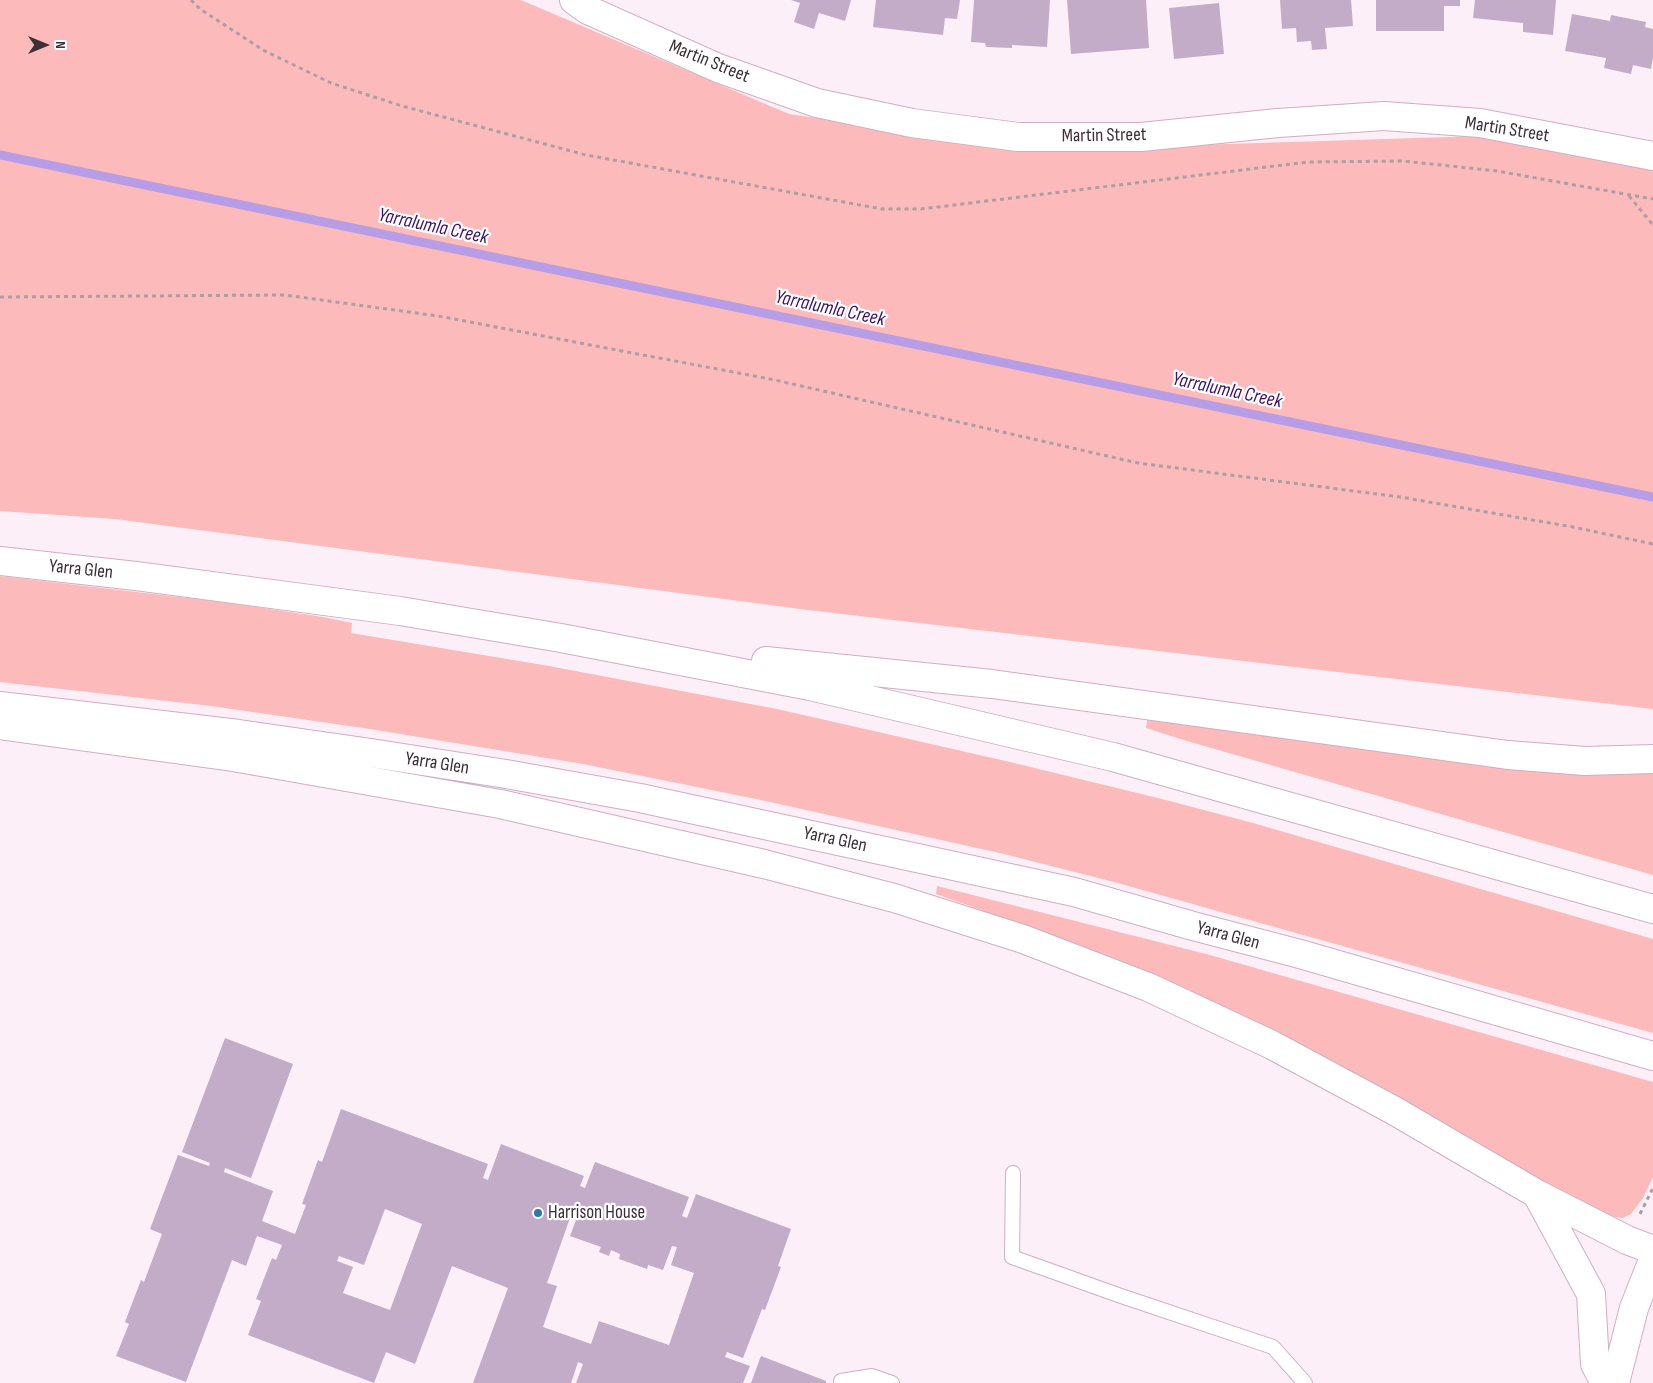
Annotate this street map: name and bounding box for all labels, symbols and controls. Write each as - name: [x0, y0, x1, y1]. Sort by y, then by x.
- north arrow: [20, 20, 70, 70]
- street label: Martin Street: [665, 36, 753, 88]
- text: N: [52, 41, 69, 49]
- street label: Martin Street: [1463, 112, 1551, 148]
- street label: Martin Street: [1061, 124, 1147, 148]
- water label: Yarralumla Creek: [376, 204, 490, 250]
- water label: Yarralumla Creek: [773, 286, 887, 332]
- water label: Yarralumla Creek: [1170, 368, 1284, 414]
- street label: Yarra Glen: [48, 555, 114, 585]
- street label: Yarra Glen: [404, 748, 470, 780]
- street label: Yarra Glen: [801, 822, 869, 858]
- street label: Yarra Glen: [1194, 917, 1262, 955]
- place label: Harrison House: [548, 1202, 645, 1224]
- marker: Harrison House: [532, 1207, 544, 1219]

